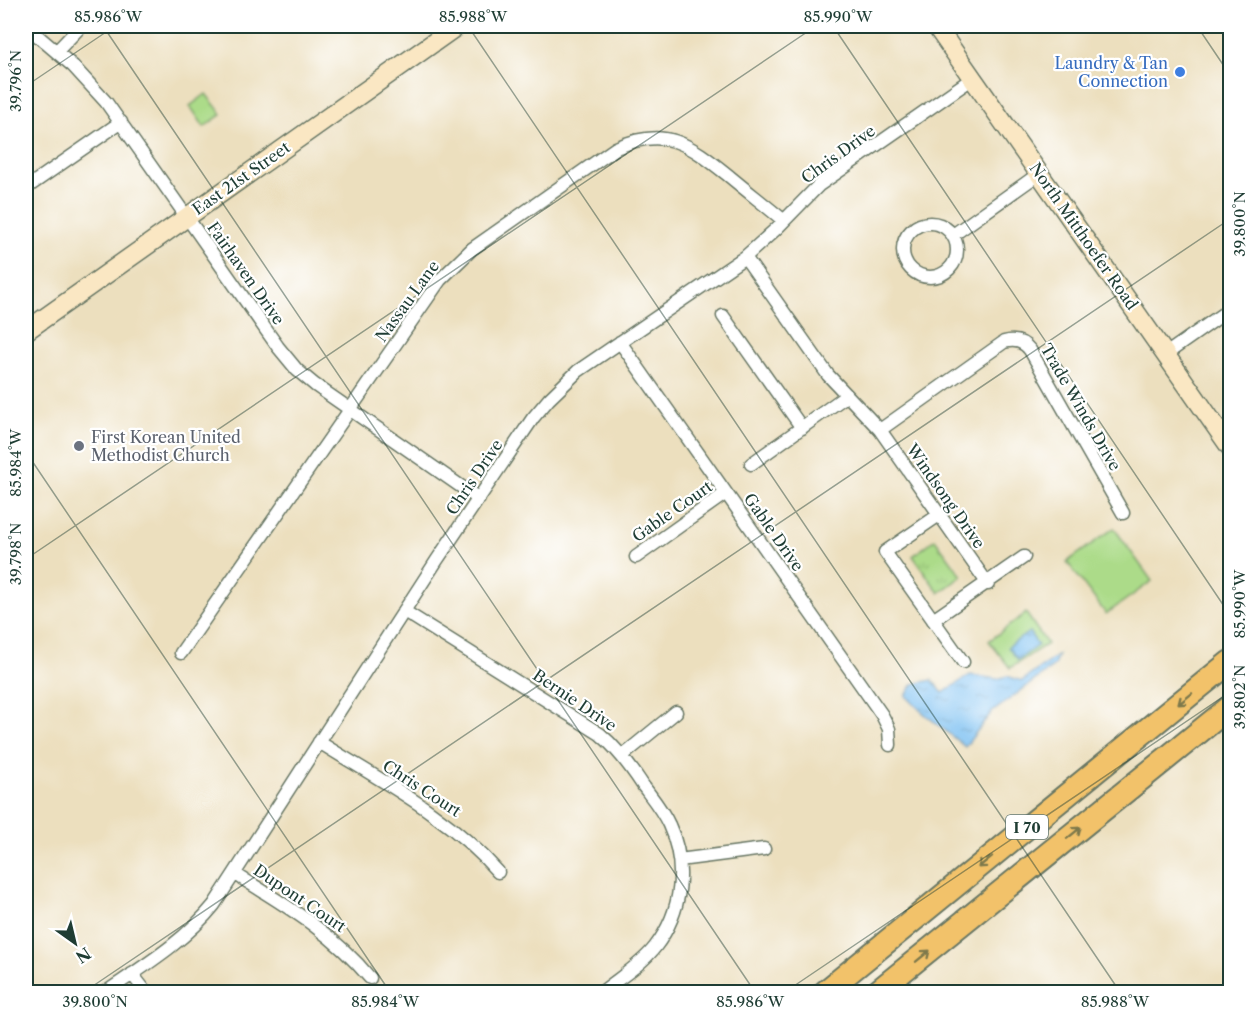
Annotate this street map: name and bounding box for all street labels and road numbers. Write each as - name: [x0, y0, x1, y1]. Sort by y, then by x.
- street label: Chris Drive: [797, 120, 879, 188]
- street label: East 21st Street: [188, 137, 294, 219]
- street label: North Mitthoefer Road: [1026, 159, 1143, 314]
- street label: Fairhaven Drive: [203, 218, 289, 328]
- street label: Nassau Lane: [371, 256, 443, 346]
- street label: Trade Winds Drive: [1036, 340, 1126, 474]
- street label: Chris Drive: [441, 435, 507, 519]
- street label: Windsong Drive: [902, 439, 990, 552]
- street label: Gable Court: [628, 476, 716, 546]
- street label: Gable Drive: [740, 489, 808, 575]
- street label: Bernie Drive: [529, 665, 621, 735]
- street label: Chris Court: [379, 755, 465, 821]
- road number: I 70: [1006, 815, 1048, 839]
- street label: Dupont Court: [250, 860, 350, 936]

